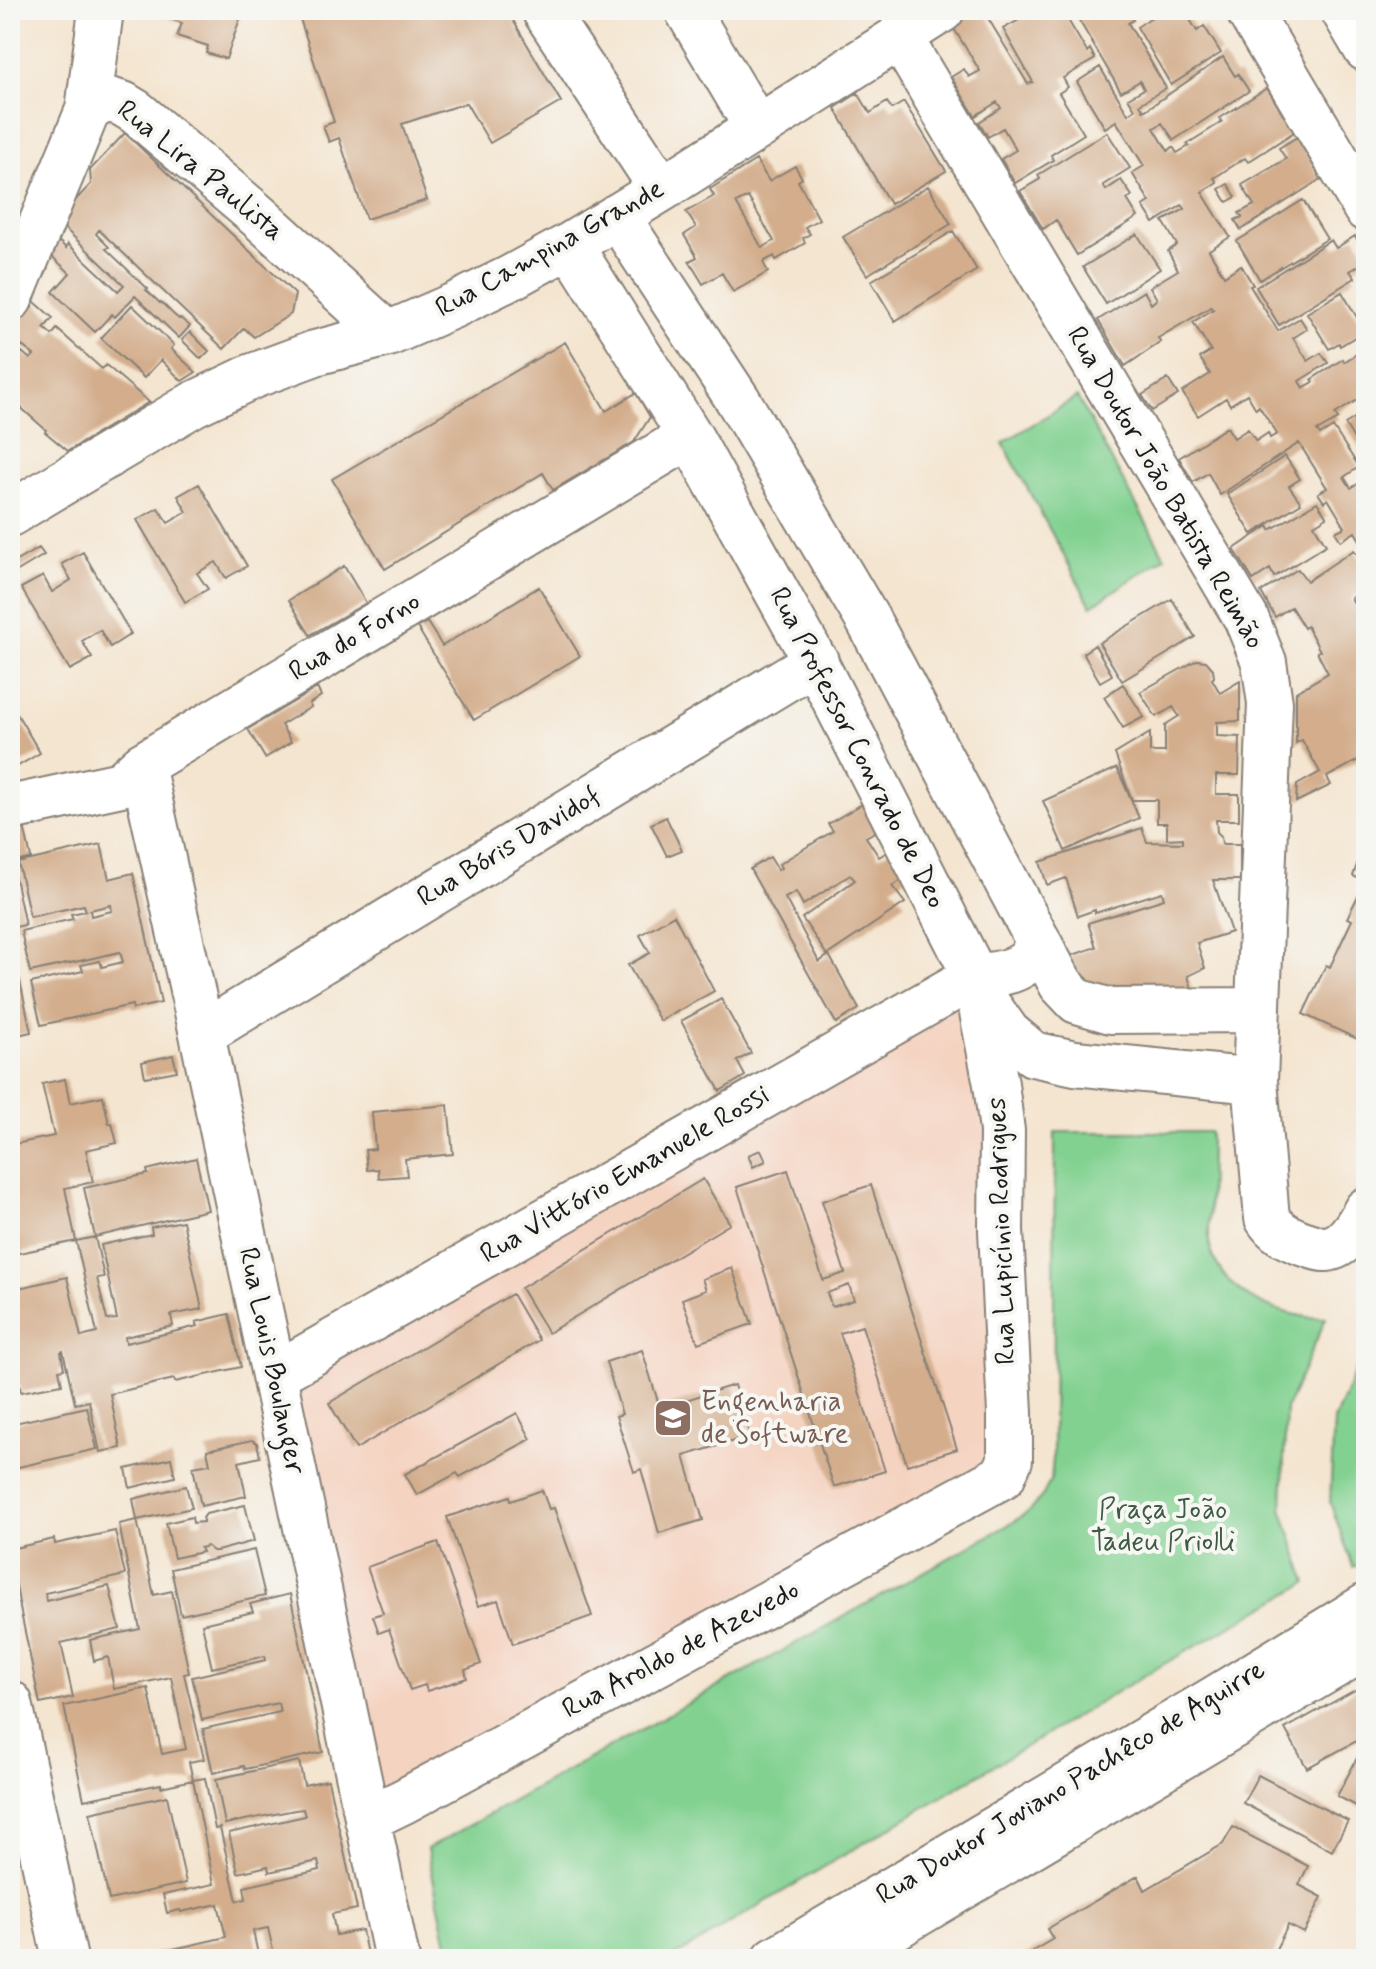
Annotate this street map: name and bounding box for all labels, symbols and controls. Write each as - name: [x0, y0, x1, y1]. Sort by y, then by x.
- street label: Rua Lira Paulista: [109, 92, 291, 250]
- street label: Rua Campina Grande: [429, 171, 671, 327]
- street label: Rua Doutor João Batista Reimão: [1057, 320, 1273, 656]
- street label: Rua Professor Conrado de Deo: [760, 581, 954, 915]
- street label: Rua do Forno: [282, 583, 428, 691]
- street label: Rua Bóris Davidof: [411, 778, 607, 916]
- street label: Rua Vittório Emanuele Rossi: [474, 1077, 776, 1273]
- street label: Rua Lupicínio Rodrigues: [979, 1097, 1025, 1365]
- street label: Rua Louis Boulanger: [226, 1244, 313, 1479]
- place label: Engenharia de Software: [701, 1384, 848, 1453]
- school or university icon: Engenharia de Software: [652, 1397, 694, 1439]
- park label: Praça João Tadeu Priolli: [1091, 1492, 1235, 1561]
- street label: Rua Aroldo de Azevedo: [556, 1572, 806, 1728]
- street label: Rua Doutor Joviano Pachêco de Aguirre: [870, 1652, 1272, 1914]

